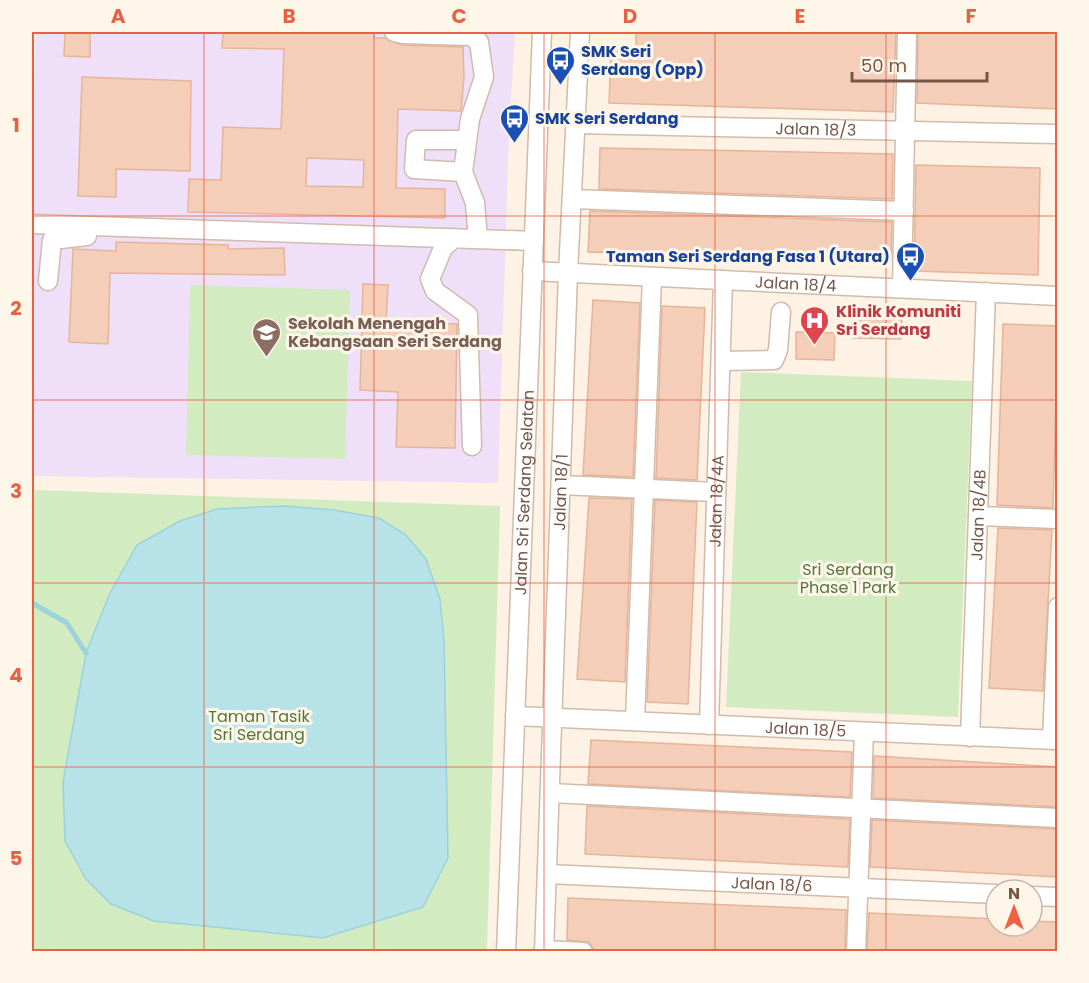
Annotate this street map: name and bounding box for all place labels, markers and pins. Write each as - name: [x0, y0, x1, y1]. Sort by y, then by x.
- place label: SMK Seri Serdang (Opp): [581, 40, 704, 81]
- bus stop icon: SMK Seri Serdang (Opp): [544, 44, 576, 86]
- bus stop icon: SMK Seri Serdang: [498, 102, 530, 144]
- place label: SMK Seri Serdang: [535, 107, 679, 130]
- bus stop icon: Taman Seri Serdang Fasa 1 (Utara): [895, 240, 927, 282]
- place label: Taman Seri Serdang Fasa 1 (Utara): [606, 245, 890, 268]
- place label: Klinik Komuniti Sri Serdang: [836, 300, 961, 341]
- hospital icon: Klinik Komuniti Sri Serdang: [799, 304, 831, 346]
- place label: Sekolah Menengah Kebangsaan Seri Serdang: [288, 312, 502, 353]
- school or university icon: Sekolah Menengah Kebangsaan Seri Serdang: [251, 316, 283, 358]

